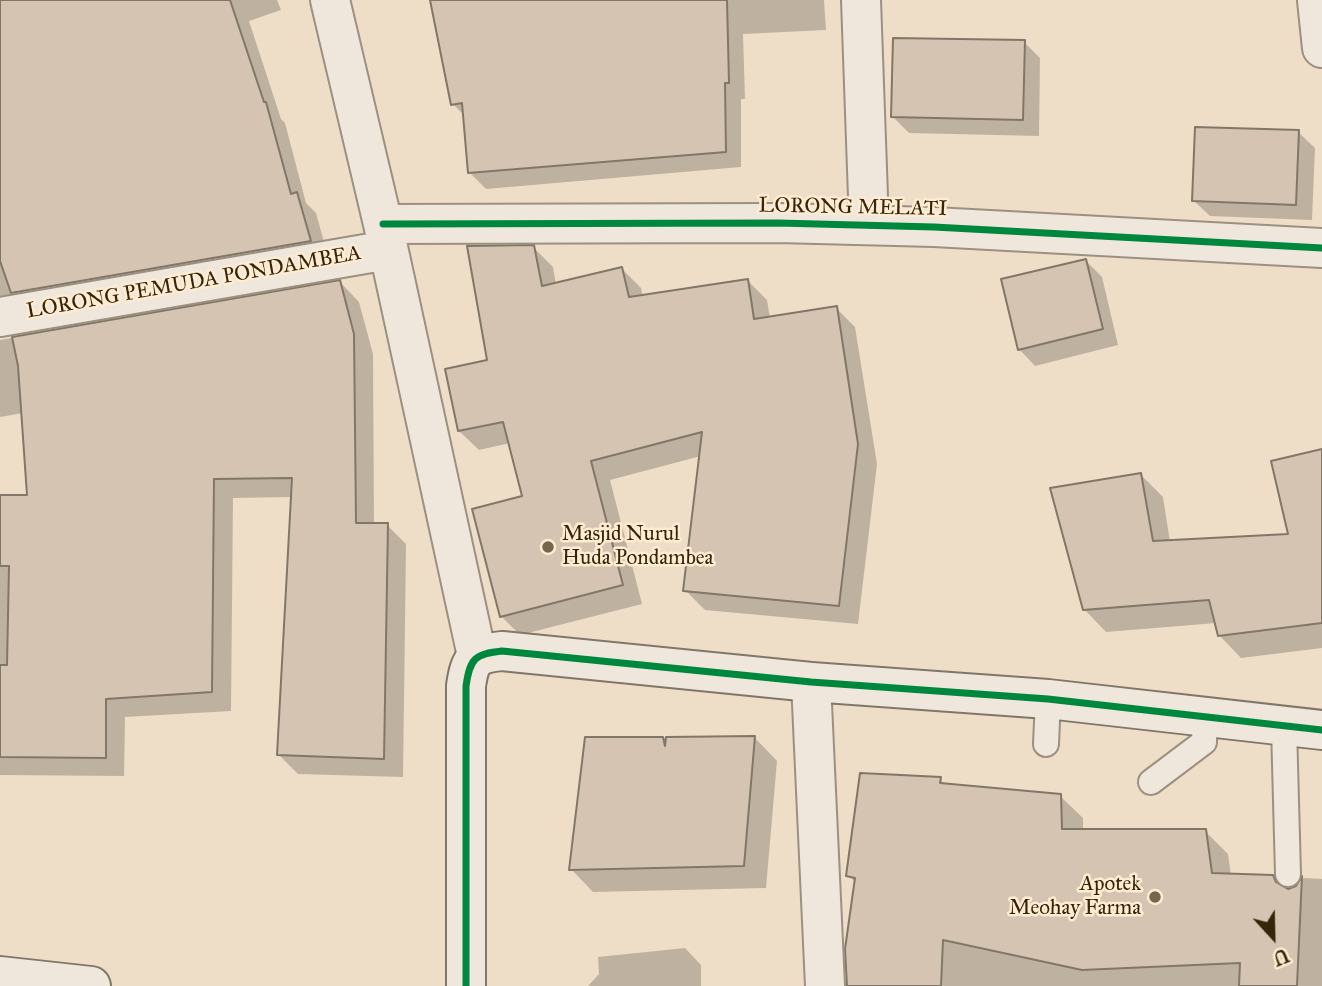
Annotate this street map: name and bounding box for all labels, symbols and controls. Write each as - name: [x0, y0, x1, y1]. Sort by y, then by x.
- street label: LORONG MELATI: [758, 194, 948, 222]
- street label: LORONG PEMUDA PONDAMBEA: [25, 241, 363, 325]
- place label: Masjid Nurul Huda Pondambea: [562, 522, 713, 572]
- marker: Masjid Nurul Huda Pondambea: [540, 539, 556, 555]
- place label: Apotek Meohay Farma: [1009, 872, 1141, 922]
- marker: Apotek Meohay Farma: [1147, 889, 1163, 905]
- north arrow: [1238, 902, 1308, 972]
- text: U: [1270, 943, 1292, 970]

